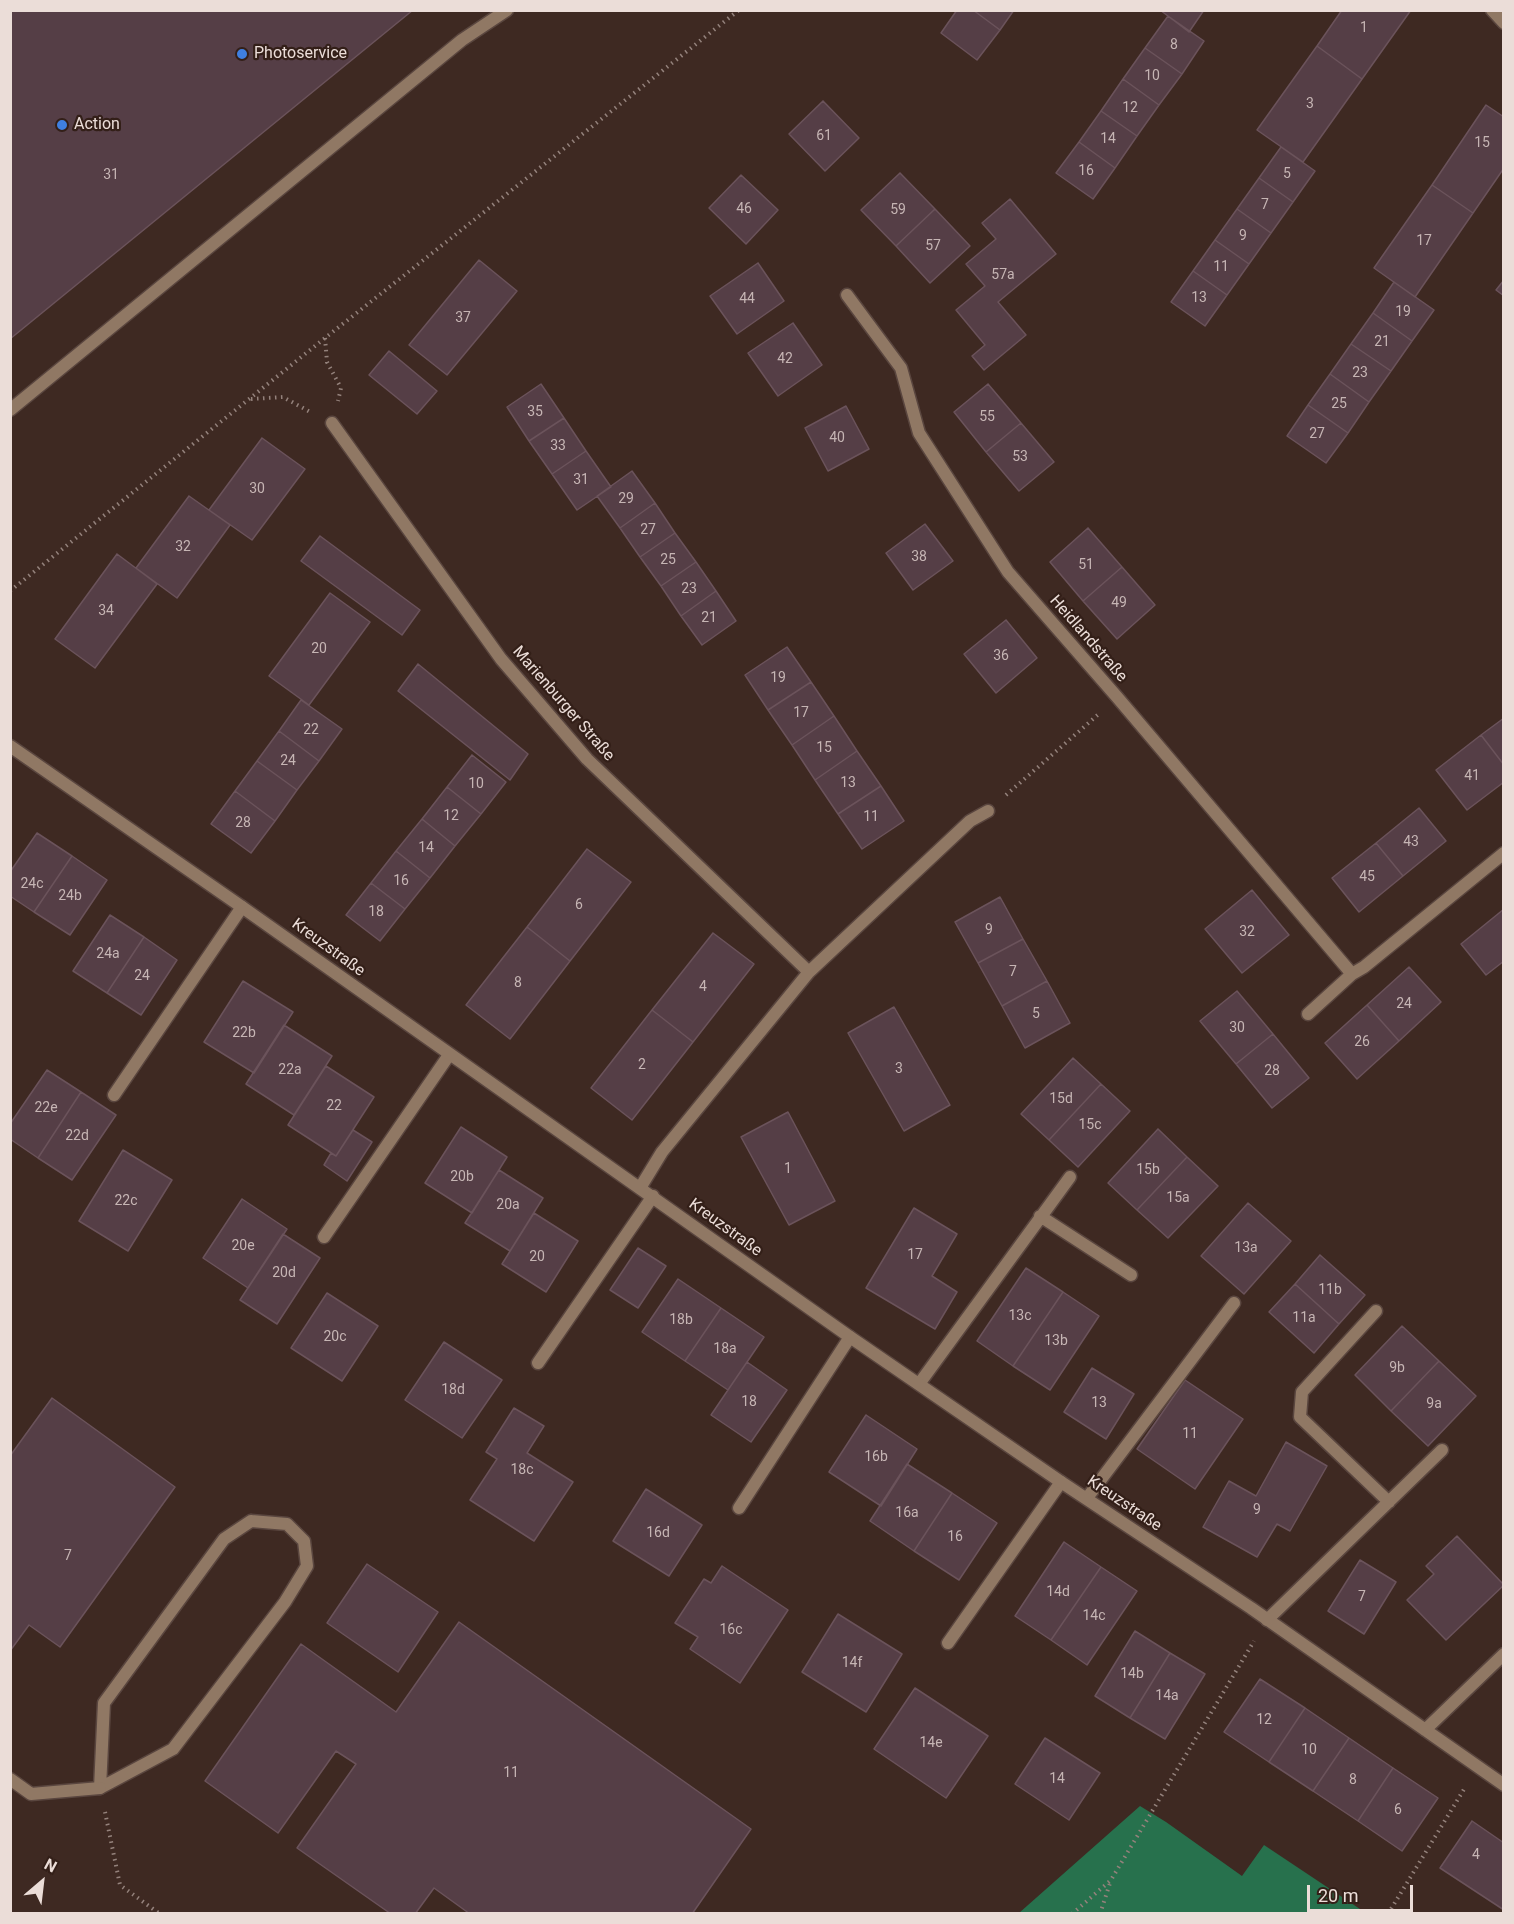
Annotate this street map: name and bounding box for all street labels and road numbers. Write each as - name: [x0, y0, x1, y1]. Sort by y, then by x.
- street label: Heidlandstraße: [1045, 592, 1131, 686]
- street label: Marienburger Straße: [508, 643, 618, 765]
- street label: Kreuzstraße: [288, 915, 368, 981]
- street label: Kreuzstraße: [685, 1195, 765, 1261]
- street label: Kreuzstraße: [1083, 1472, 1165, 1536]

